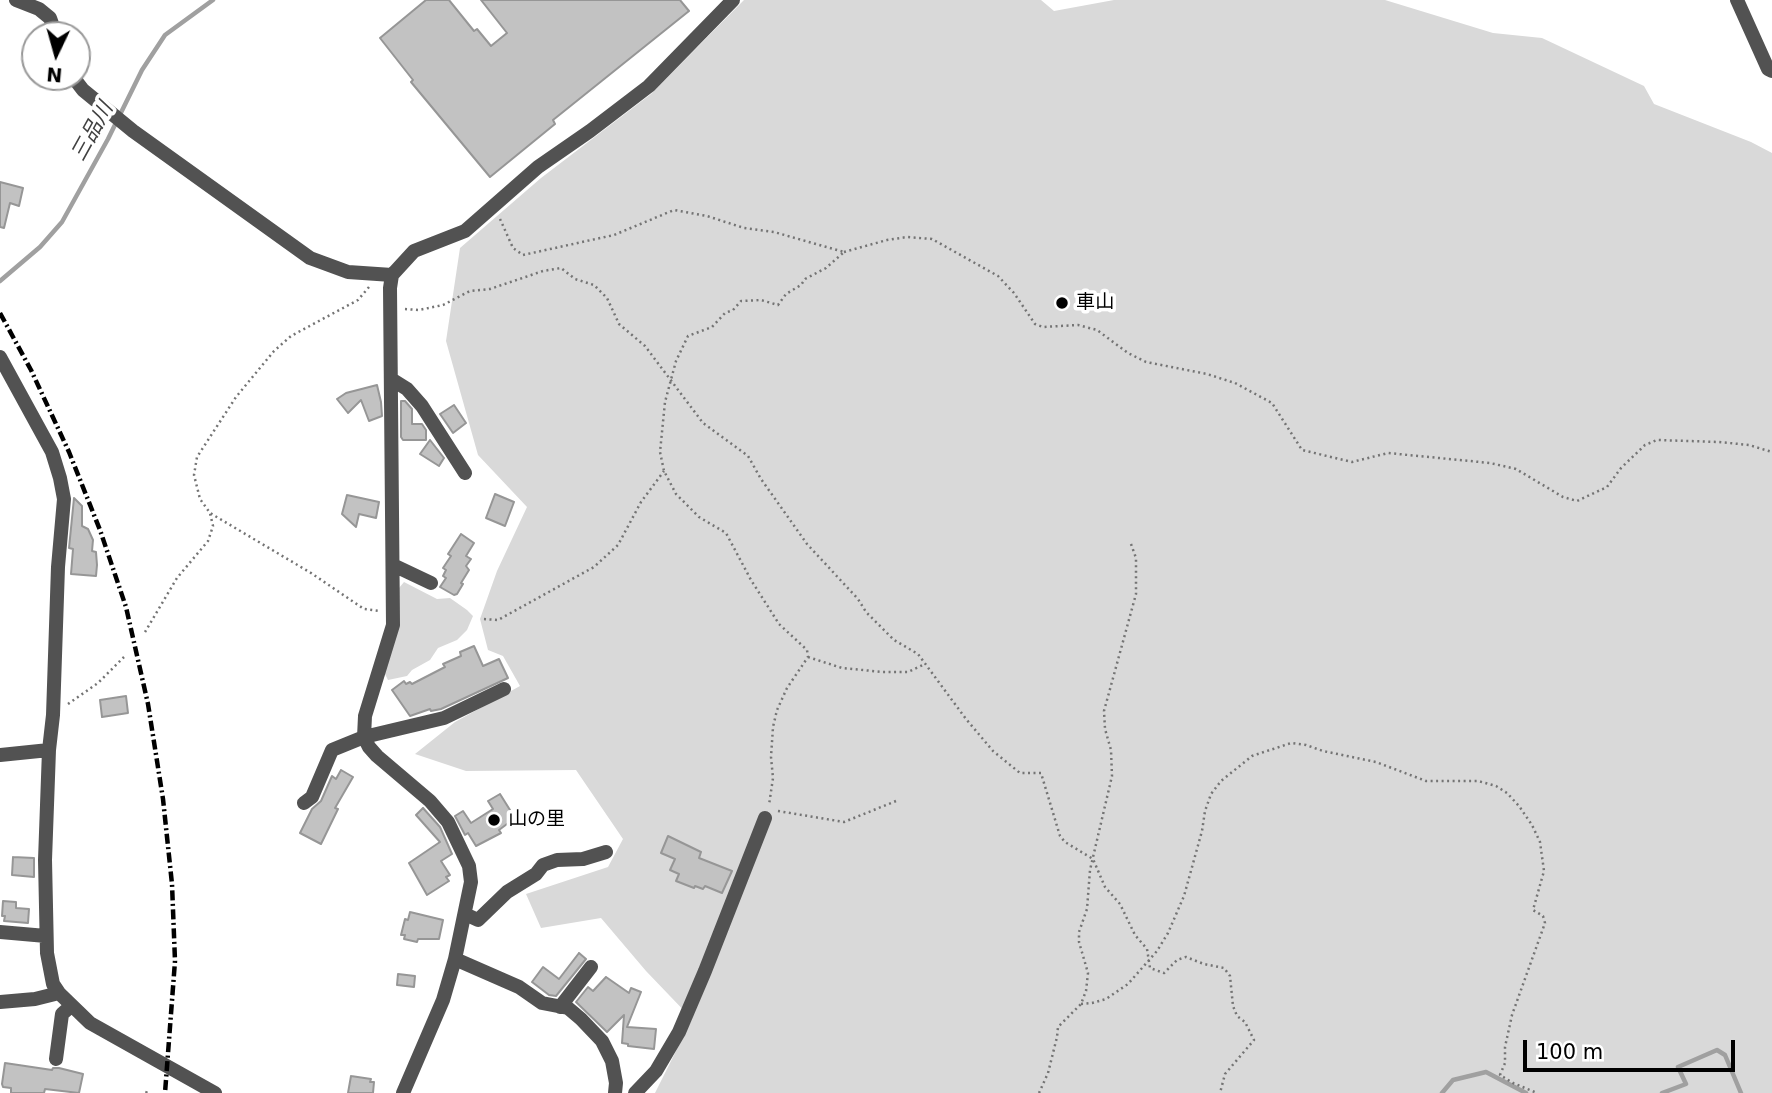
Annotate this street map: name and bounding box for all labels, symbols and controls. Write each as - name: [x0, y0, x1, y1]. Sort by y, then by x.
- north arrow: [21, 21, 91, 91]
- text: N: [45, 63, 63, 87]
- water label: 三品川: [67, 98, 119, 166]
- place label: 車山: [1076, 292, 1114, 314]
- marker: 車山: [1054, 295, 1070, 311]
- place label: 山の里: [508, 809, 565, 831]
- marker: 山の里: [486, 812, 502, 828]
- scale bar: [1527, 1026, 1739, 1070]
- text: 100 m: [1536, 1040, 1603, 1064]

